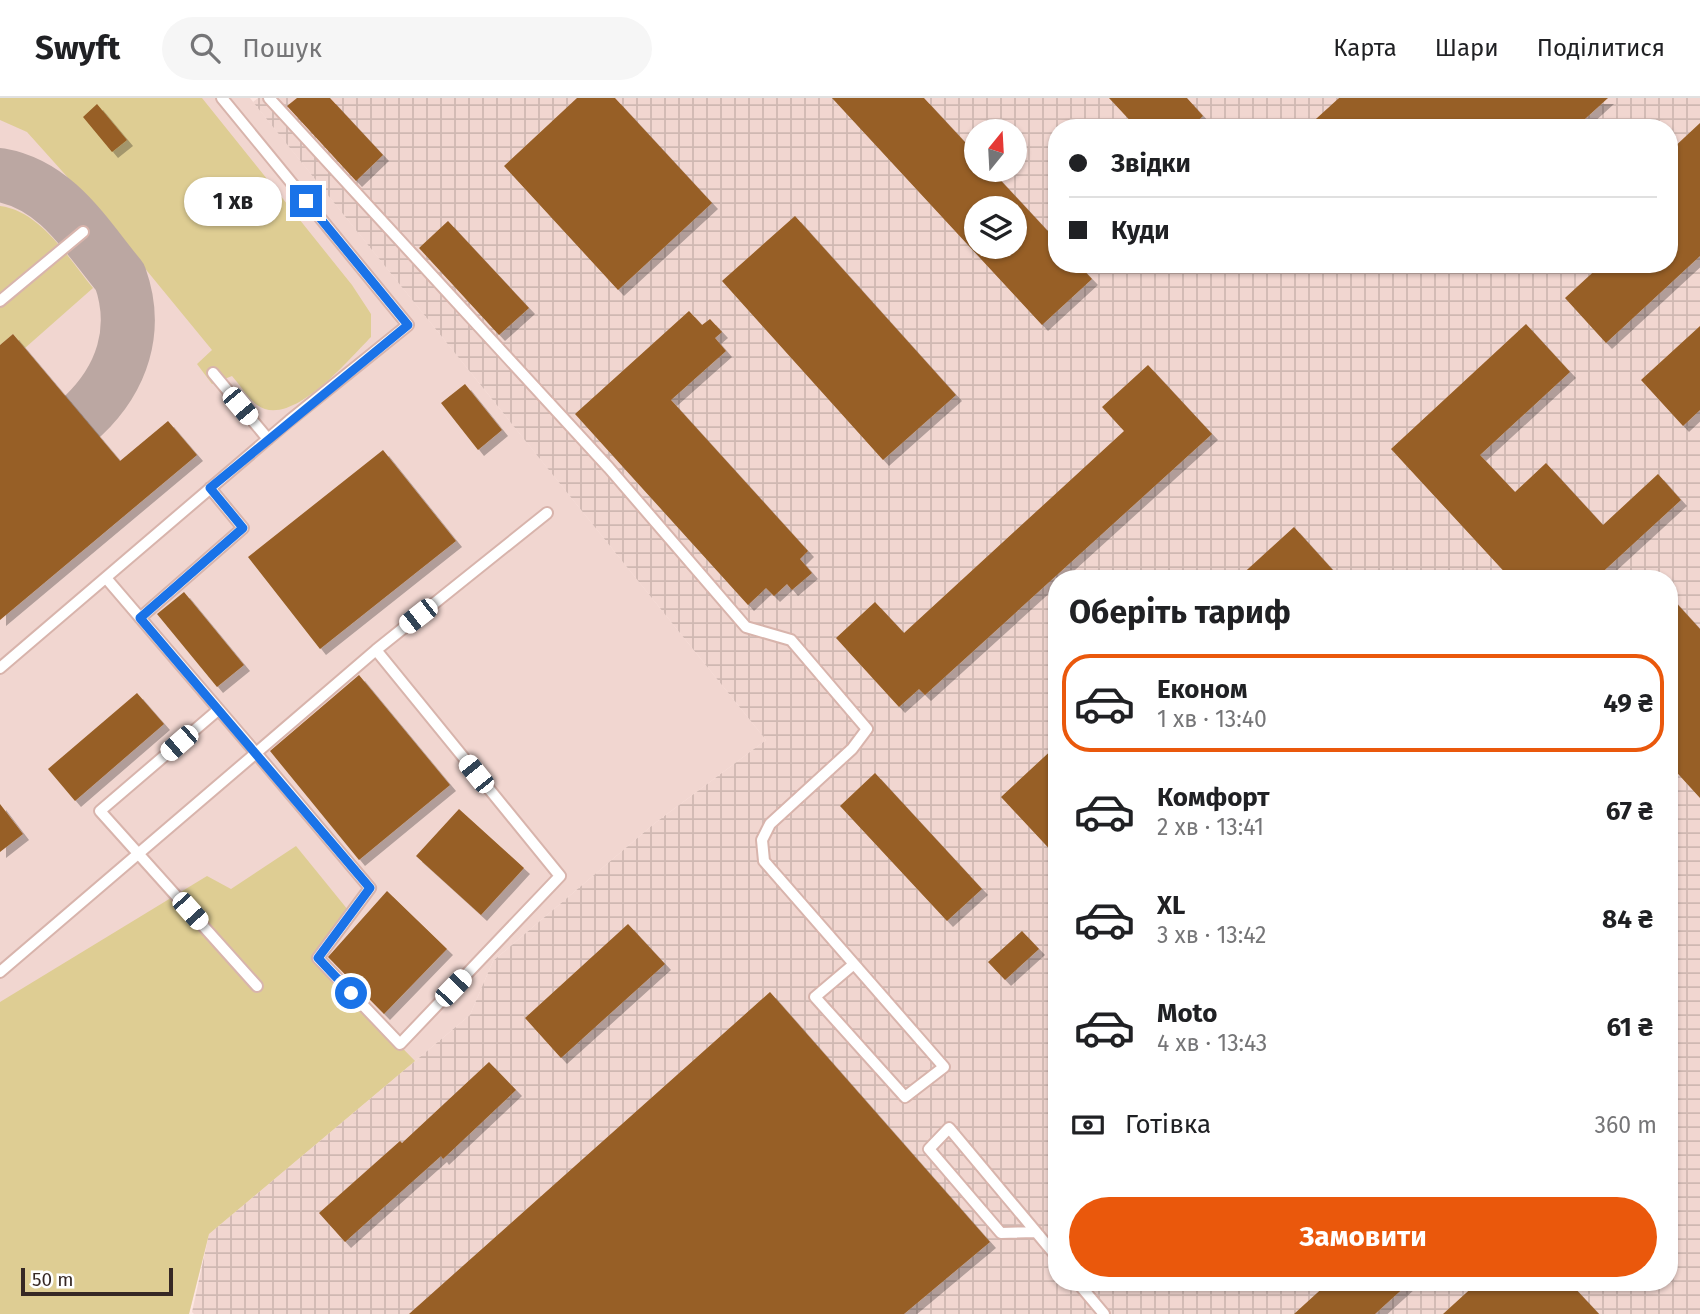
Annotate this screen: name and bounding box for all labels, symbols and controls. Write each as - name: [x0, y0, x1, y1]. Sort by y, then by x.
- search box: [162, 17, 652, 80]
- text: Swyft: [35, 28, 120, 68]
- icon: search: [186, 29, 224, 67]
- text: Пошук: [242, 33, 322, 64]
- text: Карта: [1333, 34, 1397, 62]
- text: Шари: [1435, 34, 1499, 62]
- text: Поділитися: [1537, 34, 1665, 62]
- north arrow: [964, 119, 1027, 182]
- map controls: [964, 119, 1027, 259]
- text: Звідки: [1111, 148, 1191, 179]
- callout: 1 хв: [184, 176, 282, 226]
- route end: [290, 185, 322, 217]
- text: 1 хв: [213, 187, 253, 215]
- button: layers: [964, 196, 1027, 259]
- text: Куди: [1111, 215, 1170, 246]
- car: [219, 383, 262, 429]
- text: Оберіть тариф: [1069, 593, 1291, 631]
- car: [395, 595, 442, 637]
- icon: car: [1073, 672, 1136, 735]
- text: Економ: [1157, 674, 1247, 705]
- text: 49 ₴: [1603, 688, 1653, 719]
- text: 1 хв · 13:40: [1157, 705, 1267, 733]
- car: [157, 721, 202, 765]
- car: [455, 751, 498, 797]
- icon: car: [1073, 780, 1136, 843]
- text: Комфорт: [1157, 782, 1270, 813]
- text: 67 ₴: [1606, 796, 1653, 827]
- text: 2 хв · 13:41: [1157, 813, 1264, 841]
- car: [169, 888, 212, 934]
- icon: car: [1073, 888, 1136, 951]
- text: XL: [1157, 890, 1185, 921]
- text: 84 ₴: [1602, 904, 1653, 935]
- text: 3 хв · 13:42: [1157, 921, 1266, 949]
- car: [431, 966, 476, 1010]
- route start: [335, 977, 367, 1009]
- icon: car: [1073, 996, 1136, 1059]
- text: Moto: [1157, 998, 1217, 1029]
- text: 61 ₴: [1607, 1012, 1653, 1043]
- text: 4 хв · 13:43: [1157, 1029, 1267, 1057]
- icon: cash: [1069, 1106, 1107, 1144]
- text: Готівка: [1125, 1109, 1211, 1140]
- text: 360 m: [1595, 1111, 1657, 1139]
- button: Замовити: [1069, 1197, 1657, 1277]
- scale bar: [21, 1265, 173, 1297]
- text: 50 m: [32, 1268, 73, 1291]

